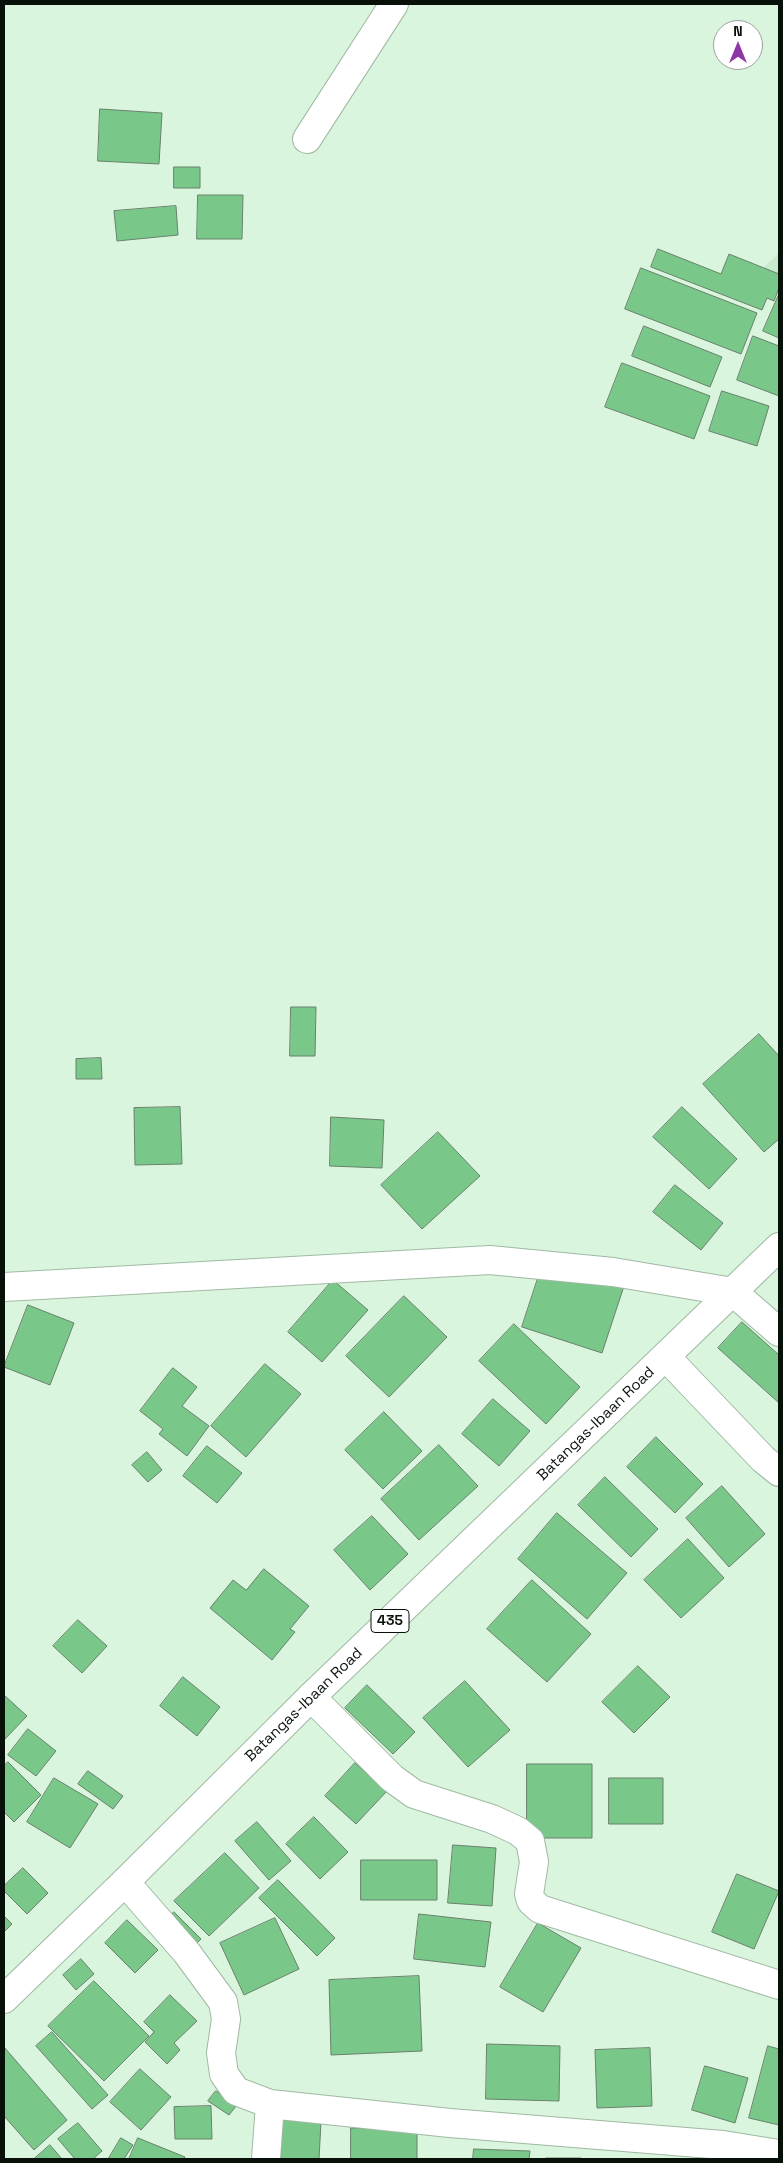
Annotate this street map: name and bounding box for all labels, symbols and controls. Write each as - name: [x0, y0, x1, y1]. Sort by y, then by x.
- north arrow: [713, 20, 763, 70]
- text: N: [733, 22, 743, 40]
- street label: Batangas-Ibaan Road: [534, 1363, 658, 1485]
- road number: 435: [371, 1610, 409, 1632]
- street label: Batangas-Ibaan Road: [242, 1644, 366, 1766]

